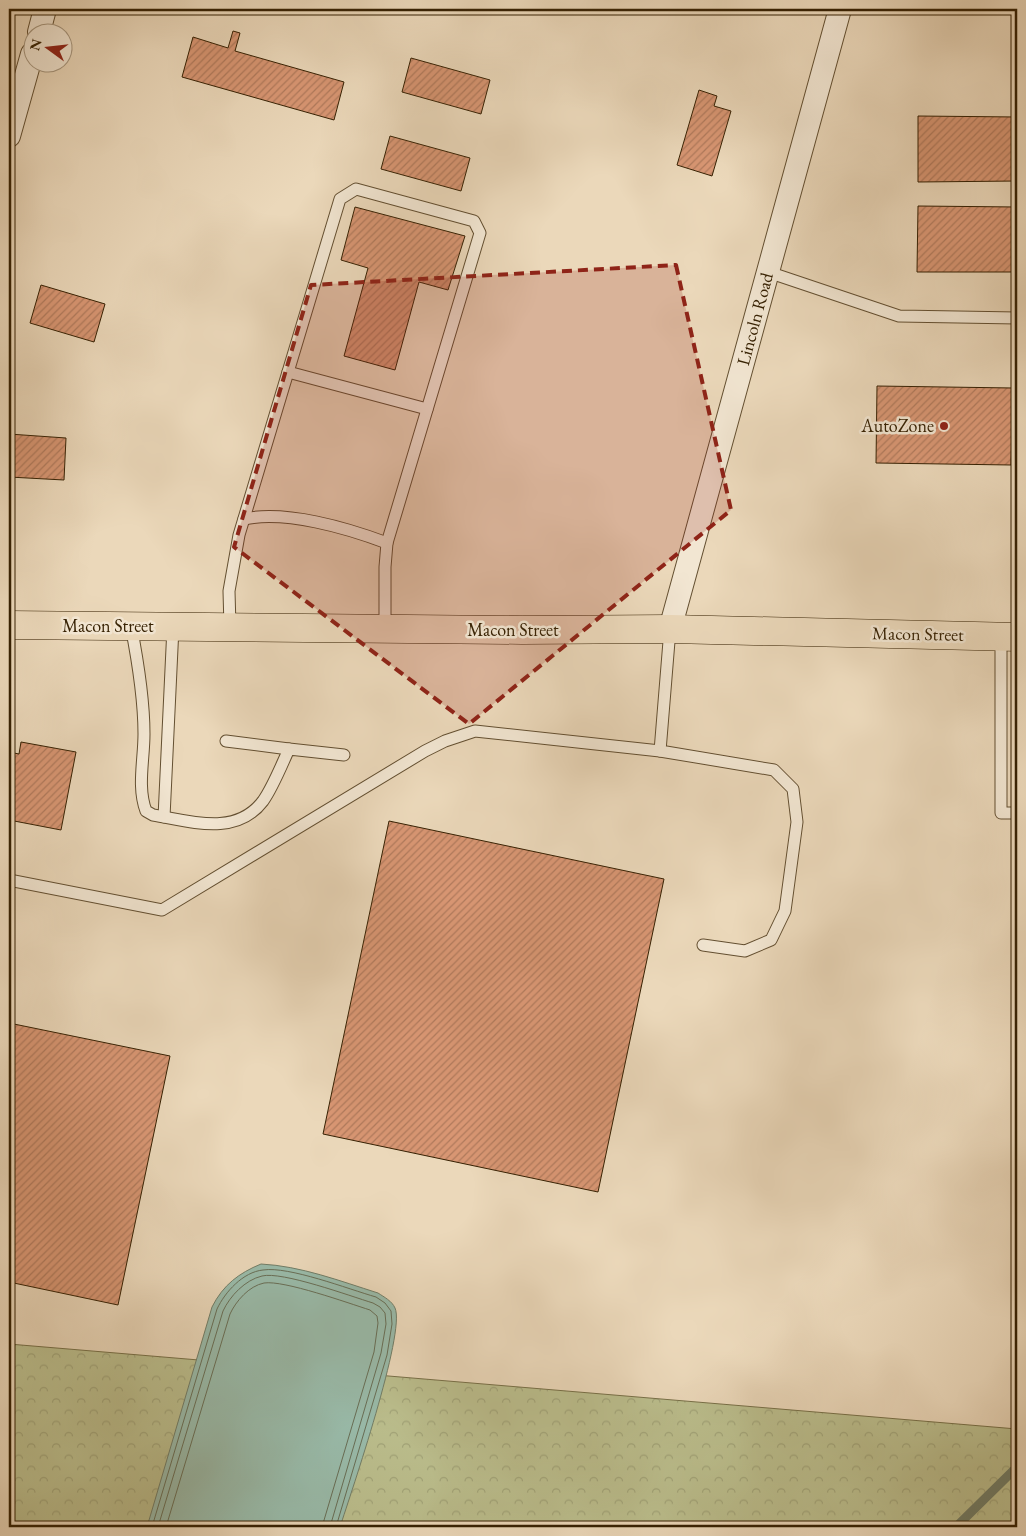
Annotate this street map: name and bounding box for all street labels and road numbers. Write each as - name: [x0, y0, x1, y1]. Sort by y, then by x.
- street label: Lincoln Road: [731, 269, 778, 368]
- street label: Macon Street: [62, 614, 154, 637]
- street label: Macon Street: [467, 618, 559, 641]
- street label: Macon Street: [872, 621, 964, 646]

